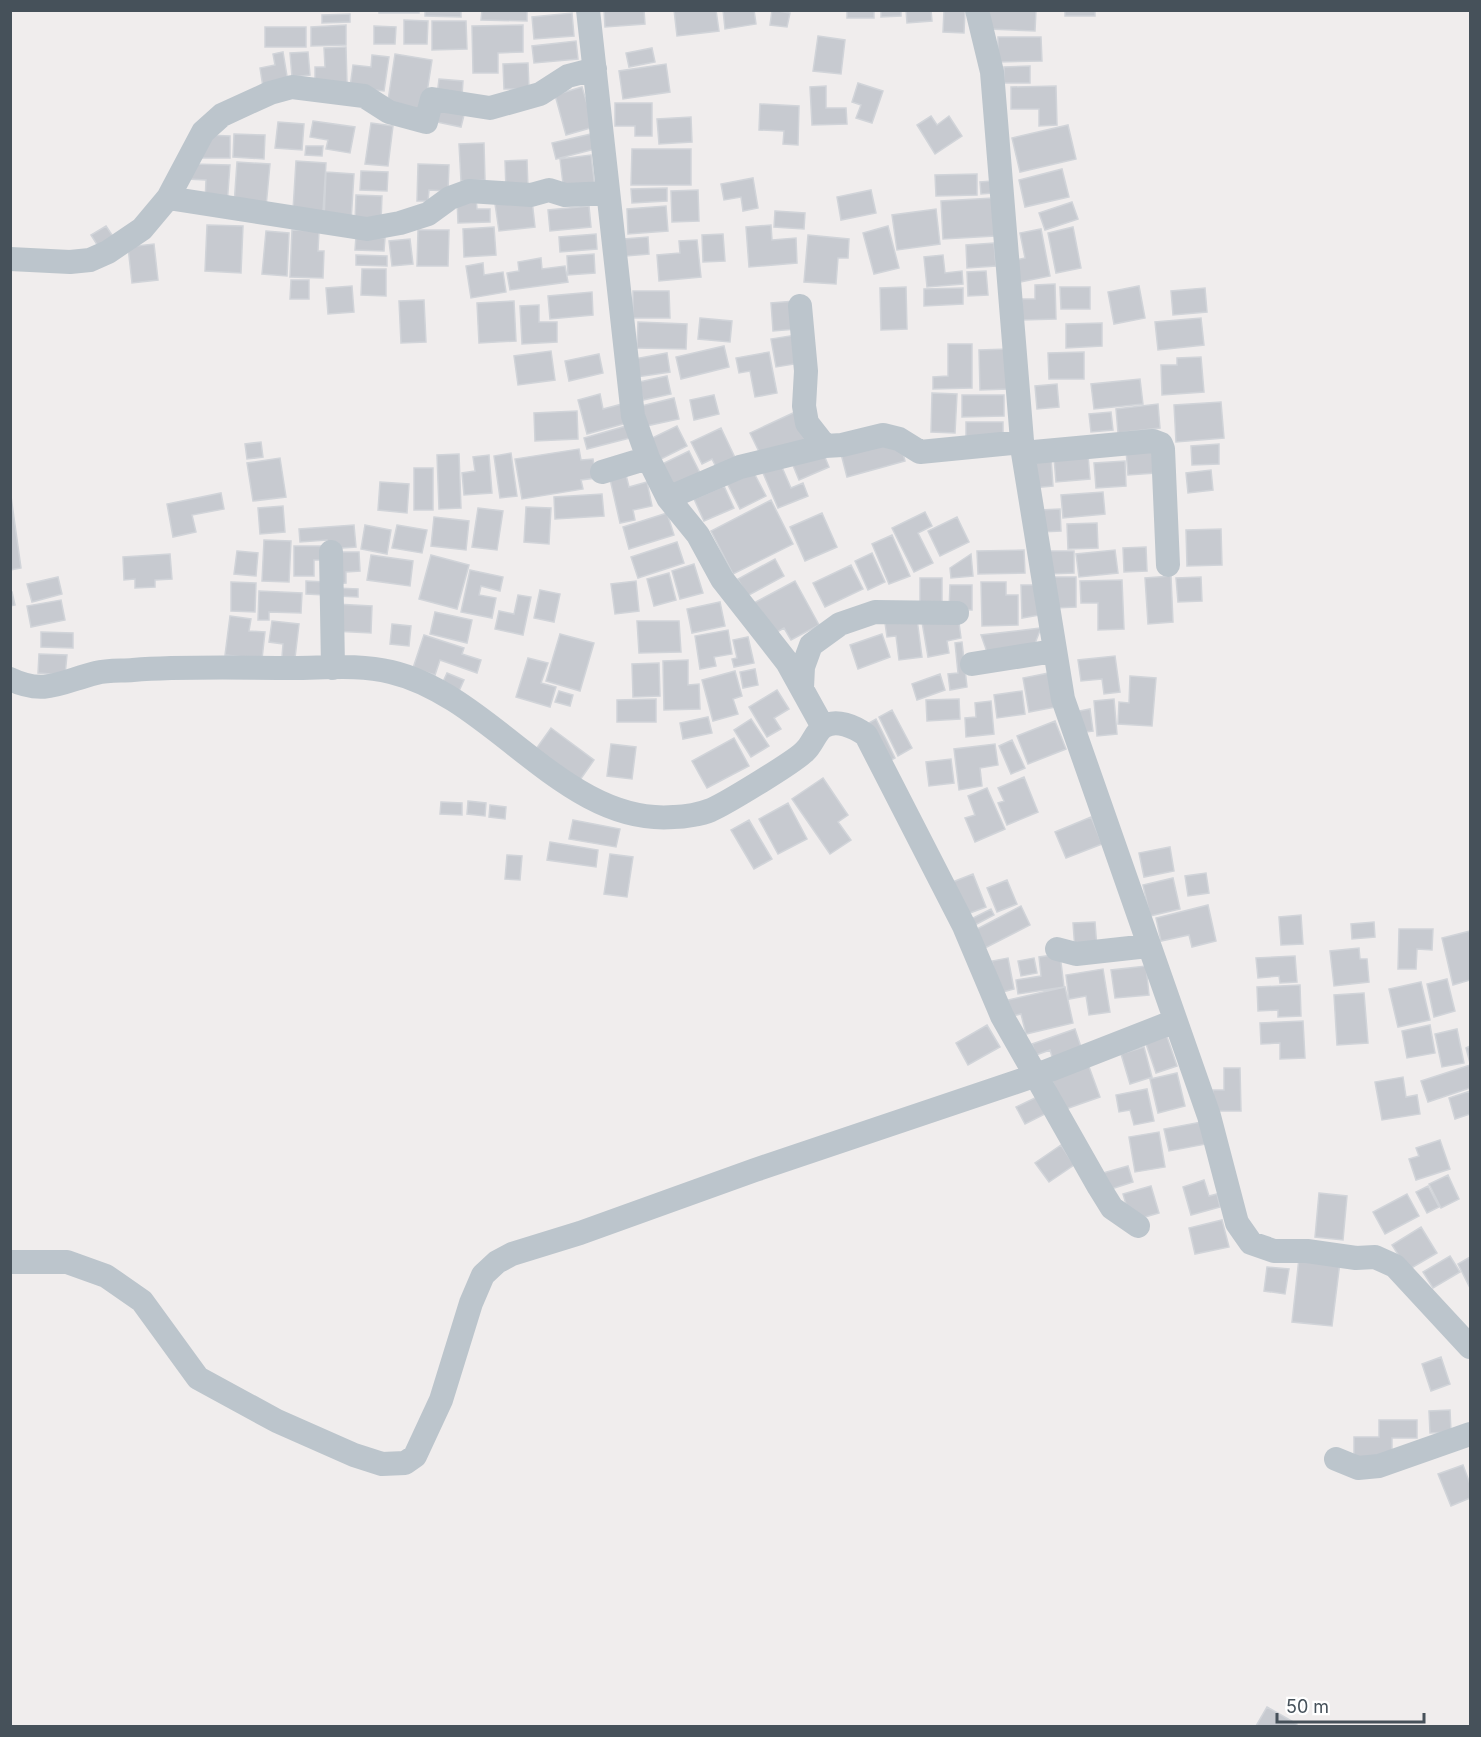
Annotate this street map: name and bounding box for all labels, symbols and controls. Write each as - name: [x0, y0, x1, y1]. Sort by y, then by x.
- scale bar: [1277, 1686, 1424, 1724]
- text: 50 m: [1286, 1696, 1329, 1717]

